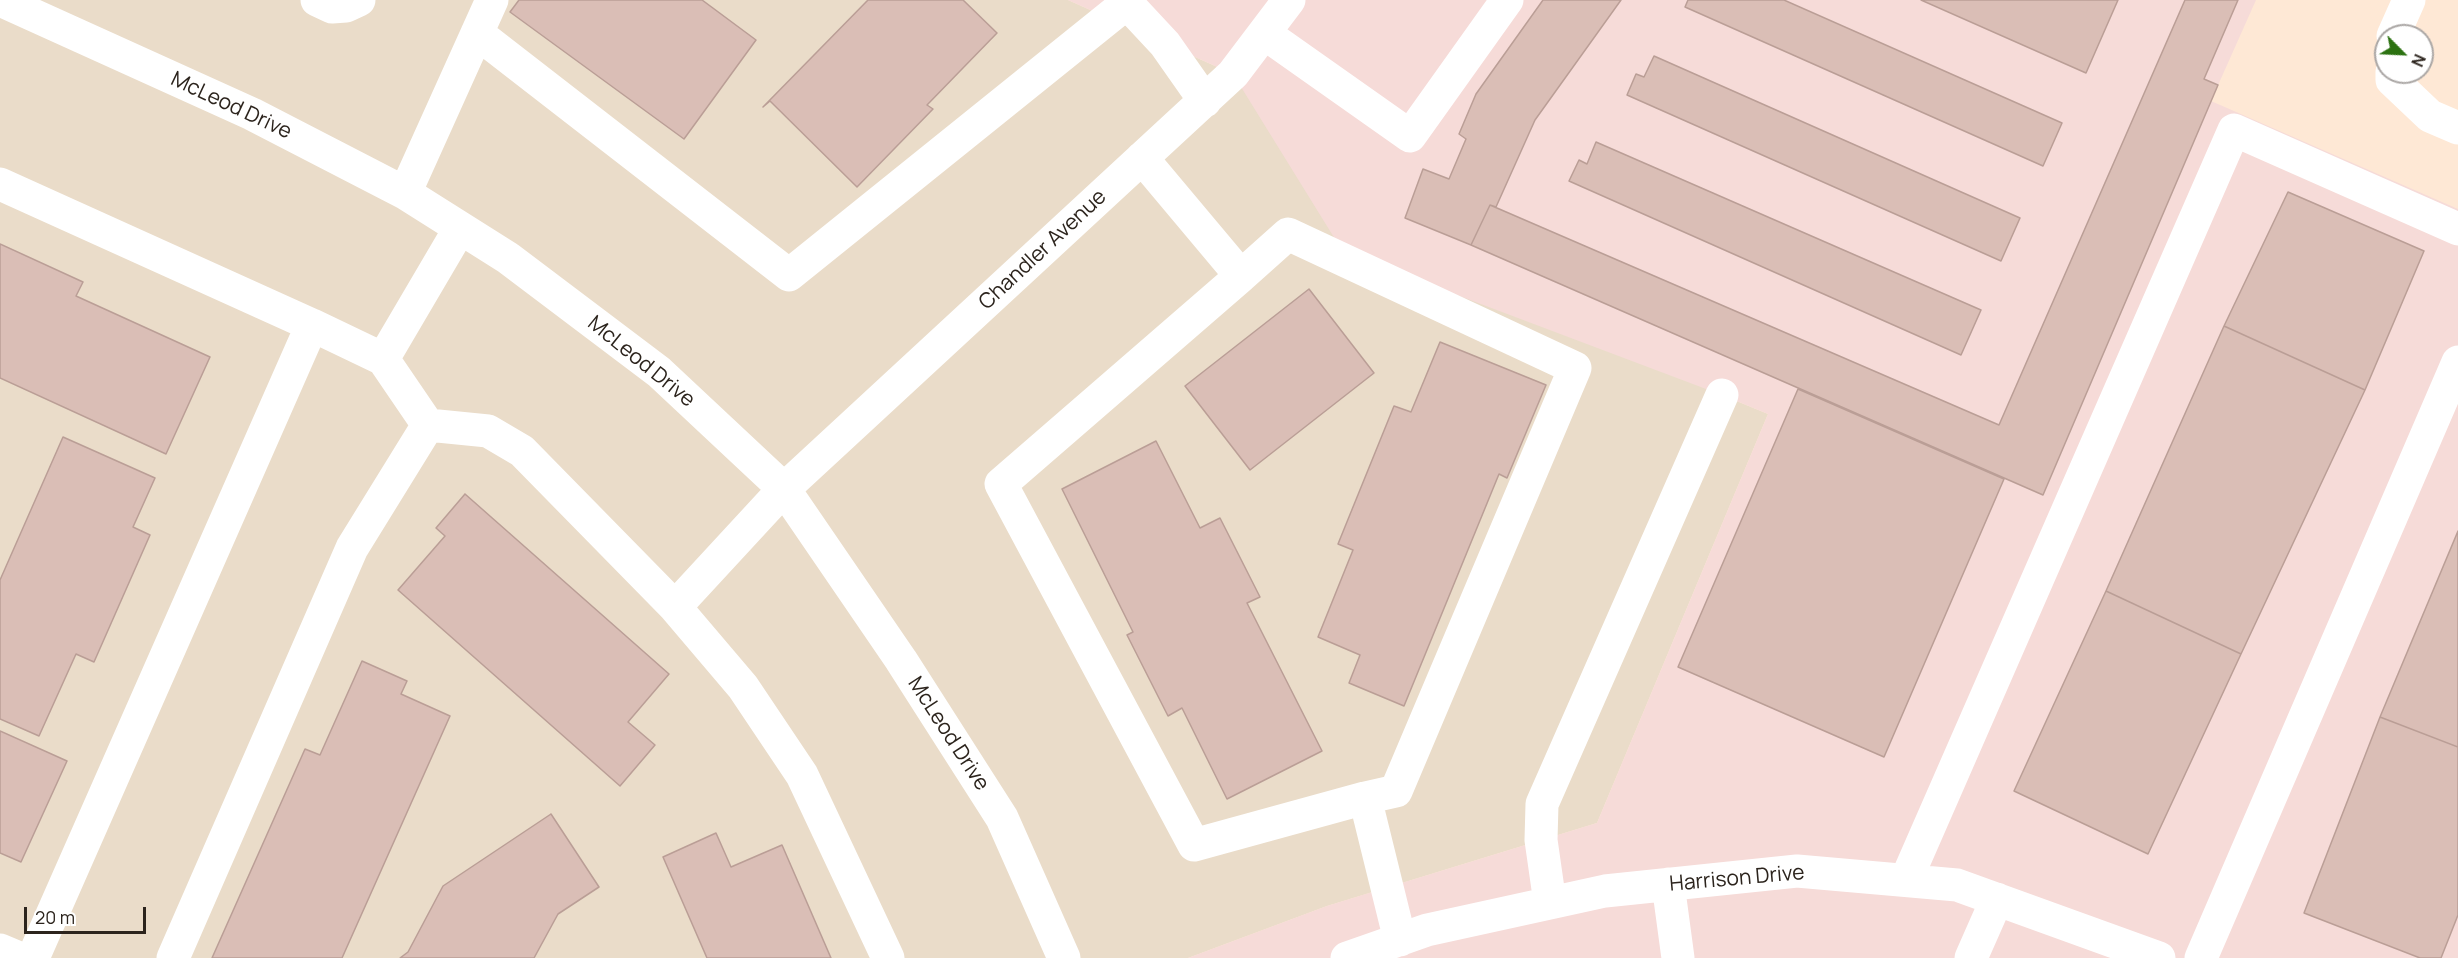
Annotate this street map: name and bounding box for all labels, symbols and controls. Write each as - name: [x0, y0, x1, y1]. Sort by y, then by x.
- north arrow: [2374, 24, 2434, 84]
- text: N: [2406, 51, 2431, 70]
- street label: McLeod Drive: [167, 67, 295, 145]
- street label: Chandler Avenue: [974, 185, 1112, 315]
- street label: McLeod Drive: [582, 311, 700, 413]
- street label: McLeod Drive: [902, 672, 994, 796]
- street label: Harrison Drive: [1669, 861, 1805, 897]
- scale bar: [27, 895, 148, 933]
- text: 20 m: [35, 905, 75, 929]

